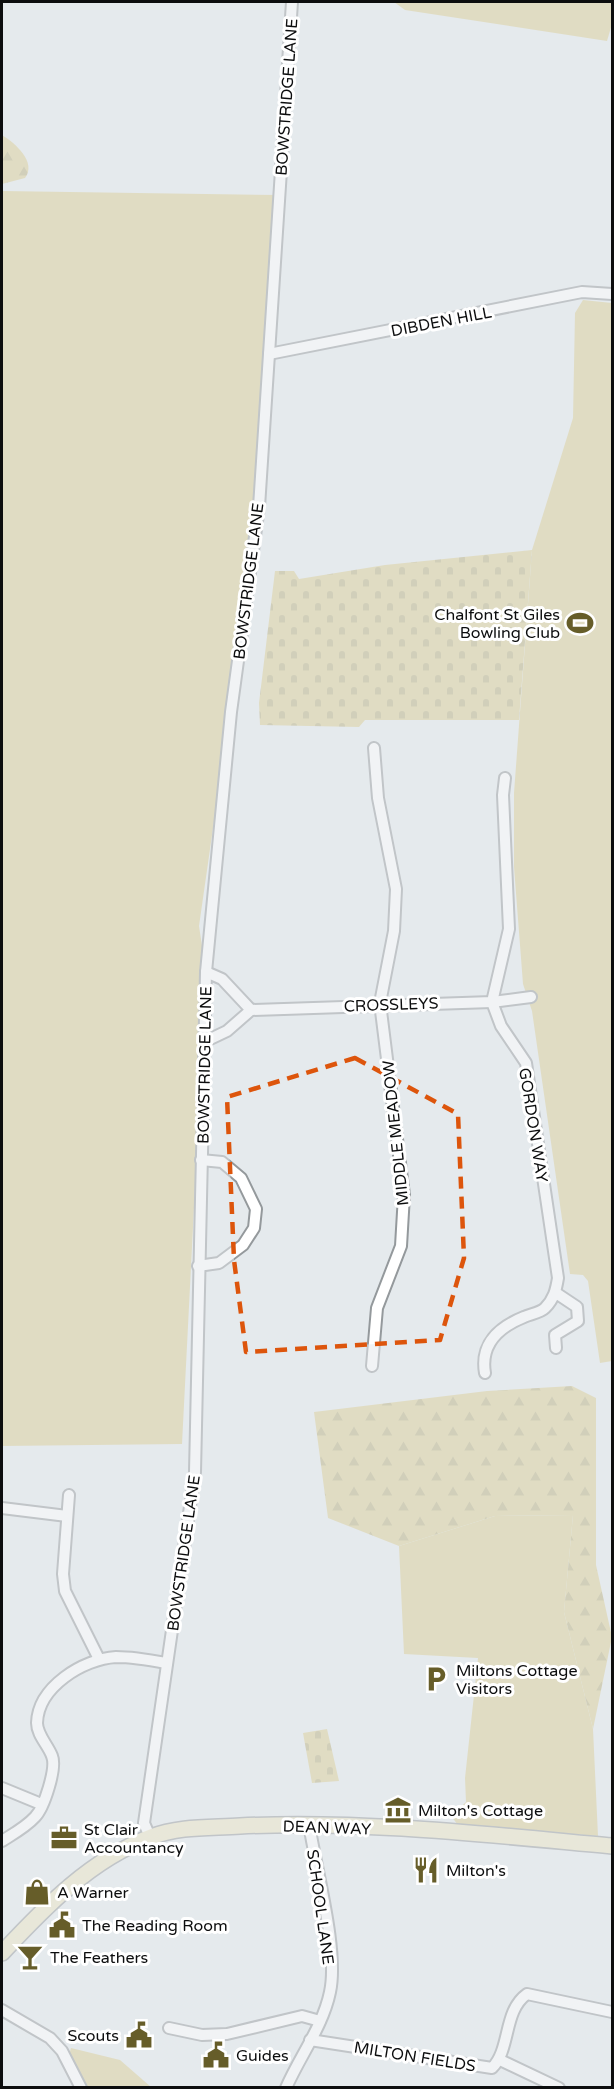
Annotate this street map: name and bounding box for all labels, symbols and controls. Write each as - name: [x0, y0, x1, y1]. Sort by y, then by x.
- street label: BOWSTRIDGE LANE: [272, 18, 302, 176]
- street label: DIBDEN HILL: [389, 302, 493, 342]
- street label: BOWSTRIDGE LANE: [229, 502, 269, 661]
- place label: Chalfont St Giles Bowling Club: [434, 605, 560, 643]
- sports icon: Chalfont St Giles Bowling Club: [565, 608, 595, 638]
- street label: BOWSTRIDGE LANE: [194, 986, 216, 1144]
- street label: CROSSLEYS: [343, 993, 439, 1017]
- street label: MIDDLE MEADOW: [378, 1059, 414, 1207]
- street label: GORDON WAY: [514, 1066, 552, 1184]
- street label: BOWSTRIDGE LANE: [163, 1474, 205, 1633]
- place label: Miltons Cottage Visitors: [456, 1661, 577, 1699]
- parking icon: Miltons Cottage Visitors: [421, 1664, 451, 1694]
- museum icon: Milton's Cottage: [383, 1795, 413, 1825]
- place label: Milton's Cottage: [418, 1801, 543, 1821]
- street label: DEAN WAY: [282, 1816, 372, 1840]
- place label: St Clair Accountancy: [84, 1820, 184, 1858]
- office icon: St Clair Accountancy: [49, 1823, 79, 1853]
- street label: SCHOOL LANE: [302, 1848, 338, 1966]
- restaurant icon: Milton's: [411, 1855, 441, 1885]
- place label: Milton's: [446, 1861, 506, 1881]
- shop icon: A Warner: [22, 1877, 52, 1907]
- place label: A Warner: [57, 1883, 130, 1903]
- public building icon: The Reading Room: [47, 1910, 77, 1940]
- place label: The Reading Room: [82, 1916, 228, 1936]
- bar icon: The Feathers: [15, 1942, 45, 1972]
- place label: The Feathers: [50, 1948, 148, 1968]
- public building icon: Scouts: [124, 2020, 154, 2050]
- place label: Scouts: [67, 2026, 119, 2046]
- street label: MILTON FIELDS: [353, 2037, 477, 2077]
- public building icon: Guides: [201, 2040, 231, 2070]
- place label: Guides: [236, 2046, 289, 2066]

